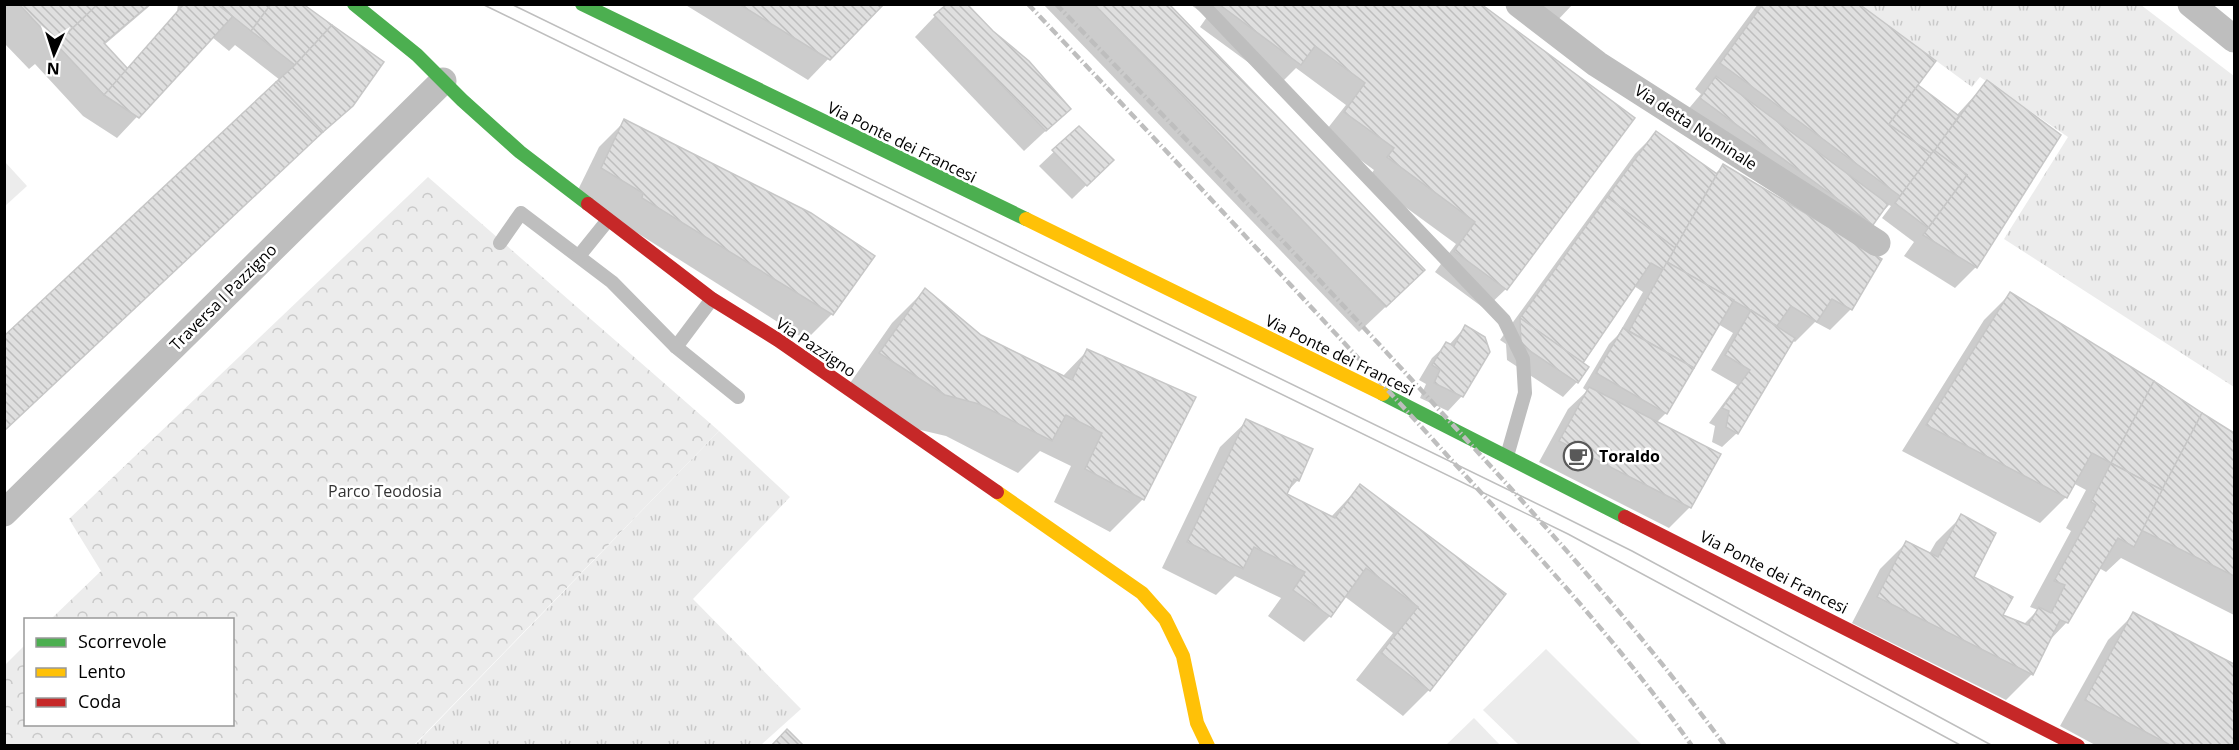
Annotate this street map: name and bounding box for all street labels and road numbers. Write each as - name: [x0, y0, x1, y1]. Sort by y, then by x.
- street label: Via detta Nominale: [1630, 79, 1762, 175]
- street label: Via Ponte dei Francesi: [824, 96, 980, 188]
- street label: Traversa I Pazzigno: [165, 239, 281, 355]
- street label: Via Ponte dei Francesi: [1262, 309, 1418, 401]
- street label: Via Pazzigno: [772, 312, 860, 382]
- street label: Via Ponte dei Francesi: [1696, 525, 1852, 619]

